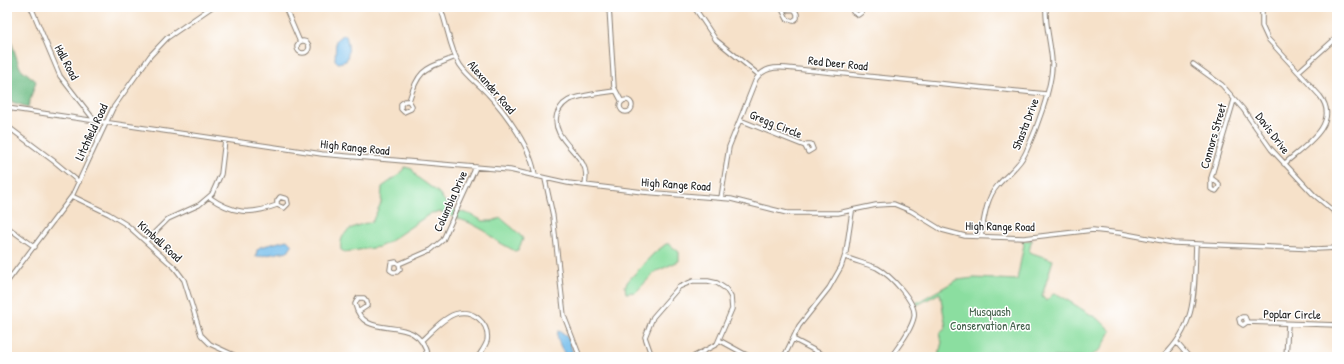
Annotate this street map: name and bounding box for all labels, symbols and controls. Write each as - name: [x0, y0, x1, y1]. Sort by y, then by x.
- street label: Hall Road: [51, 41, 84, 83]
- street label: Red Deer Road: [807, 51, 869, 75]
- street label: Alexander Road: [464, 57, 520, 118]
- street label: Shasta Drive: [1007, 96, 1043, 152]
- street label: Litchfield Road: [70, 101, 112, 163]
- street label: Connors Street: [1196, 101, 1231, 171]
- street label: Gregg Circle: [747, 106, 805, 142]
- street label: Davis Drive: [1252, 109, 1294, 157]
- street label: High Range Road: [320, 135, 391, 159]
- street label: Columbia Drive: [429, 168, 471, 234]
- street label: High Range Road: [641, 173, 712, 195]
- street label: Kimball Road: [134, 216, 186, 266]
- street label: High Range Road: [965, 217, 1035, 235]
- park label: Musquash Conservation Area: [950, 303, 1030, 334]
- street label: Poplar Circle: [1263, 305, 1321, 323]

